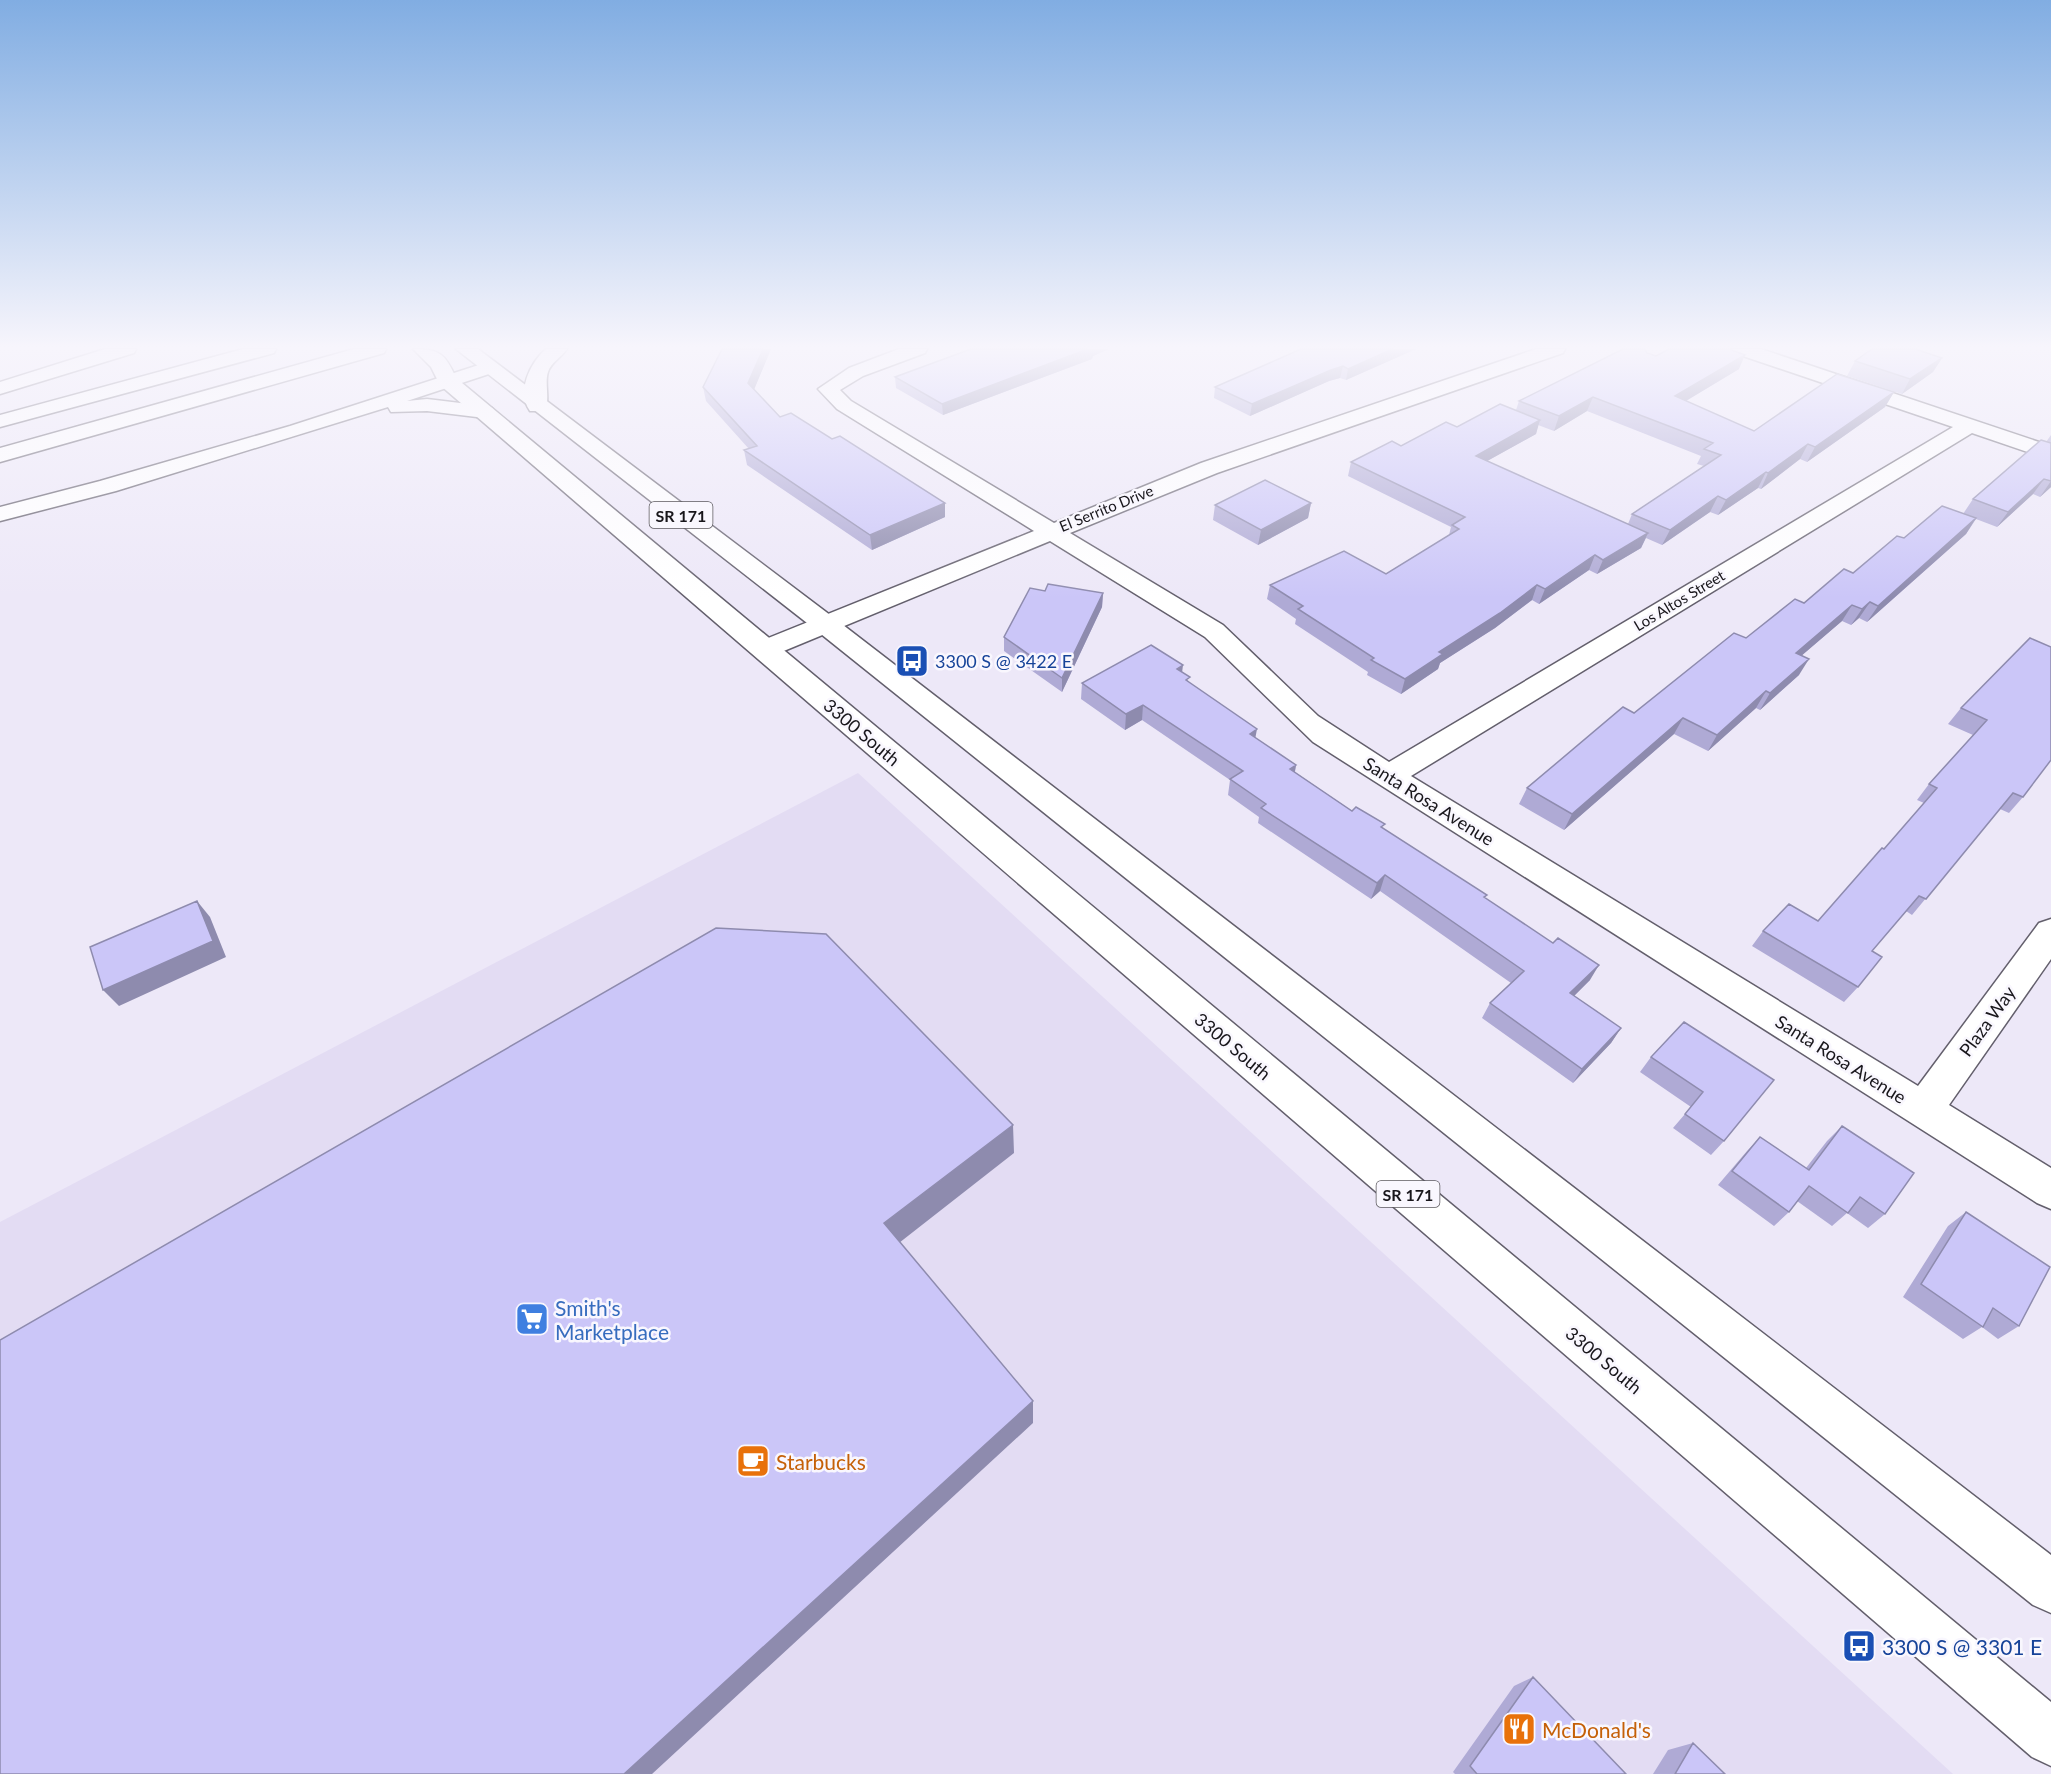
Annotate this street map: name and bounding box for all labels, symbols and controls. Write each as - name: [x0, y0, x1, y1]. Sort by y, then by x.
- street label: El Serrito Drive: [1056, 481, 1156, 535]
- road number: SR 171: [650, 502, 712, 528]
- street label: Los Altos Street: [1630, 565, 1728, 634]
- bus stop icon: 3300 S @ 3422 E: [894, 643, 930, 679]
- place label: 3300 S @ 3422 E: [935, 650, 1072, 672]
- street label: 3300 South: [819, 694, 905, 770]
- street label: Santa Rosa Avenue: [1360, 752, 1498, 850]
- street label: Plaza Way: [1954, 981, 2020, 1060]
- street label: 3300 South: [1190, 1008, 1276, 1084]
- street label: Santa Rosa Avenue: [1772, 1010, 1910, 1108]
- road number: SR 171: [1376, 1181, 1440, 1207]
- place label: Smith's Marketplace: [555, 1295, 669, 1344]
- supermarket icon: Smith's Marketplace: [514, 1301, 550, 1337]
- street label: 3300 South: [1561, 1322, 1647, 1398]
- cafe icon: Starbucks: [735, 1443, 771, 1479]
- place label: Starbucks: [776, 1449, 866, 1474]
- bus stop icon: 3300 S @ 3301 E: [1841, 1628, 1877, 1664]
- place label: 3300 S @ 3301 E: [1882, 1634, 2042, 1659]
- restaurant icon: McDonald's: [1501, 1711, 1537, 1747]
- place label: McDonald's: [1542, 1717, 1651, 1742]

